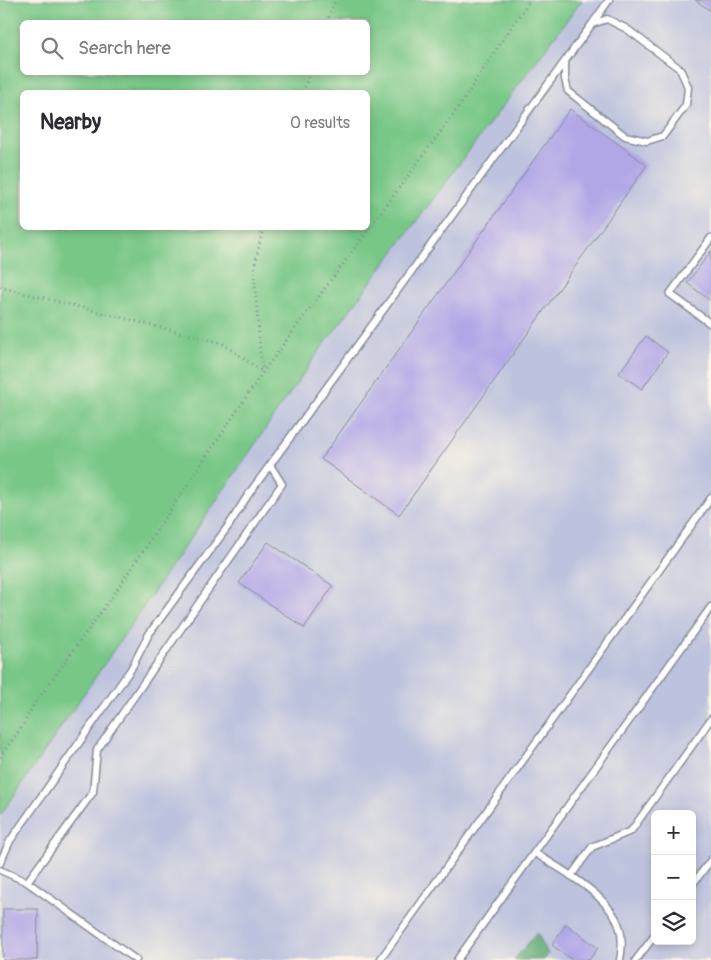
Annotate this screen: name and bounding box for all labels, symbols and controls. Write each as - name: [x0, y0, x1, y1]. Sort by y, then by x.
- search box: [20, 20, 370, 75]
- icon: search: [38, 34, 66, 62]
- text: Search here: [78, 36, 171, 60]
- text: Nearby: [40, 109, 101, 136]
- text: 0 results: [290, 113, 350, 133]
- map controls: [651, 810, 696, 945]
- button: +: [651, 810, 696, 855]
- button: −: [651, 855, 696, 900]
- button: layers: [651, 900, 696, 945]

